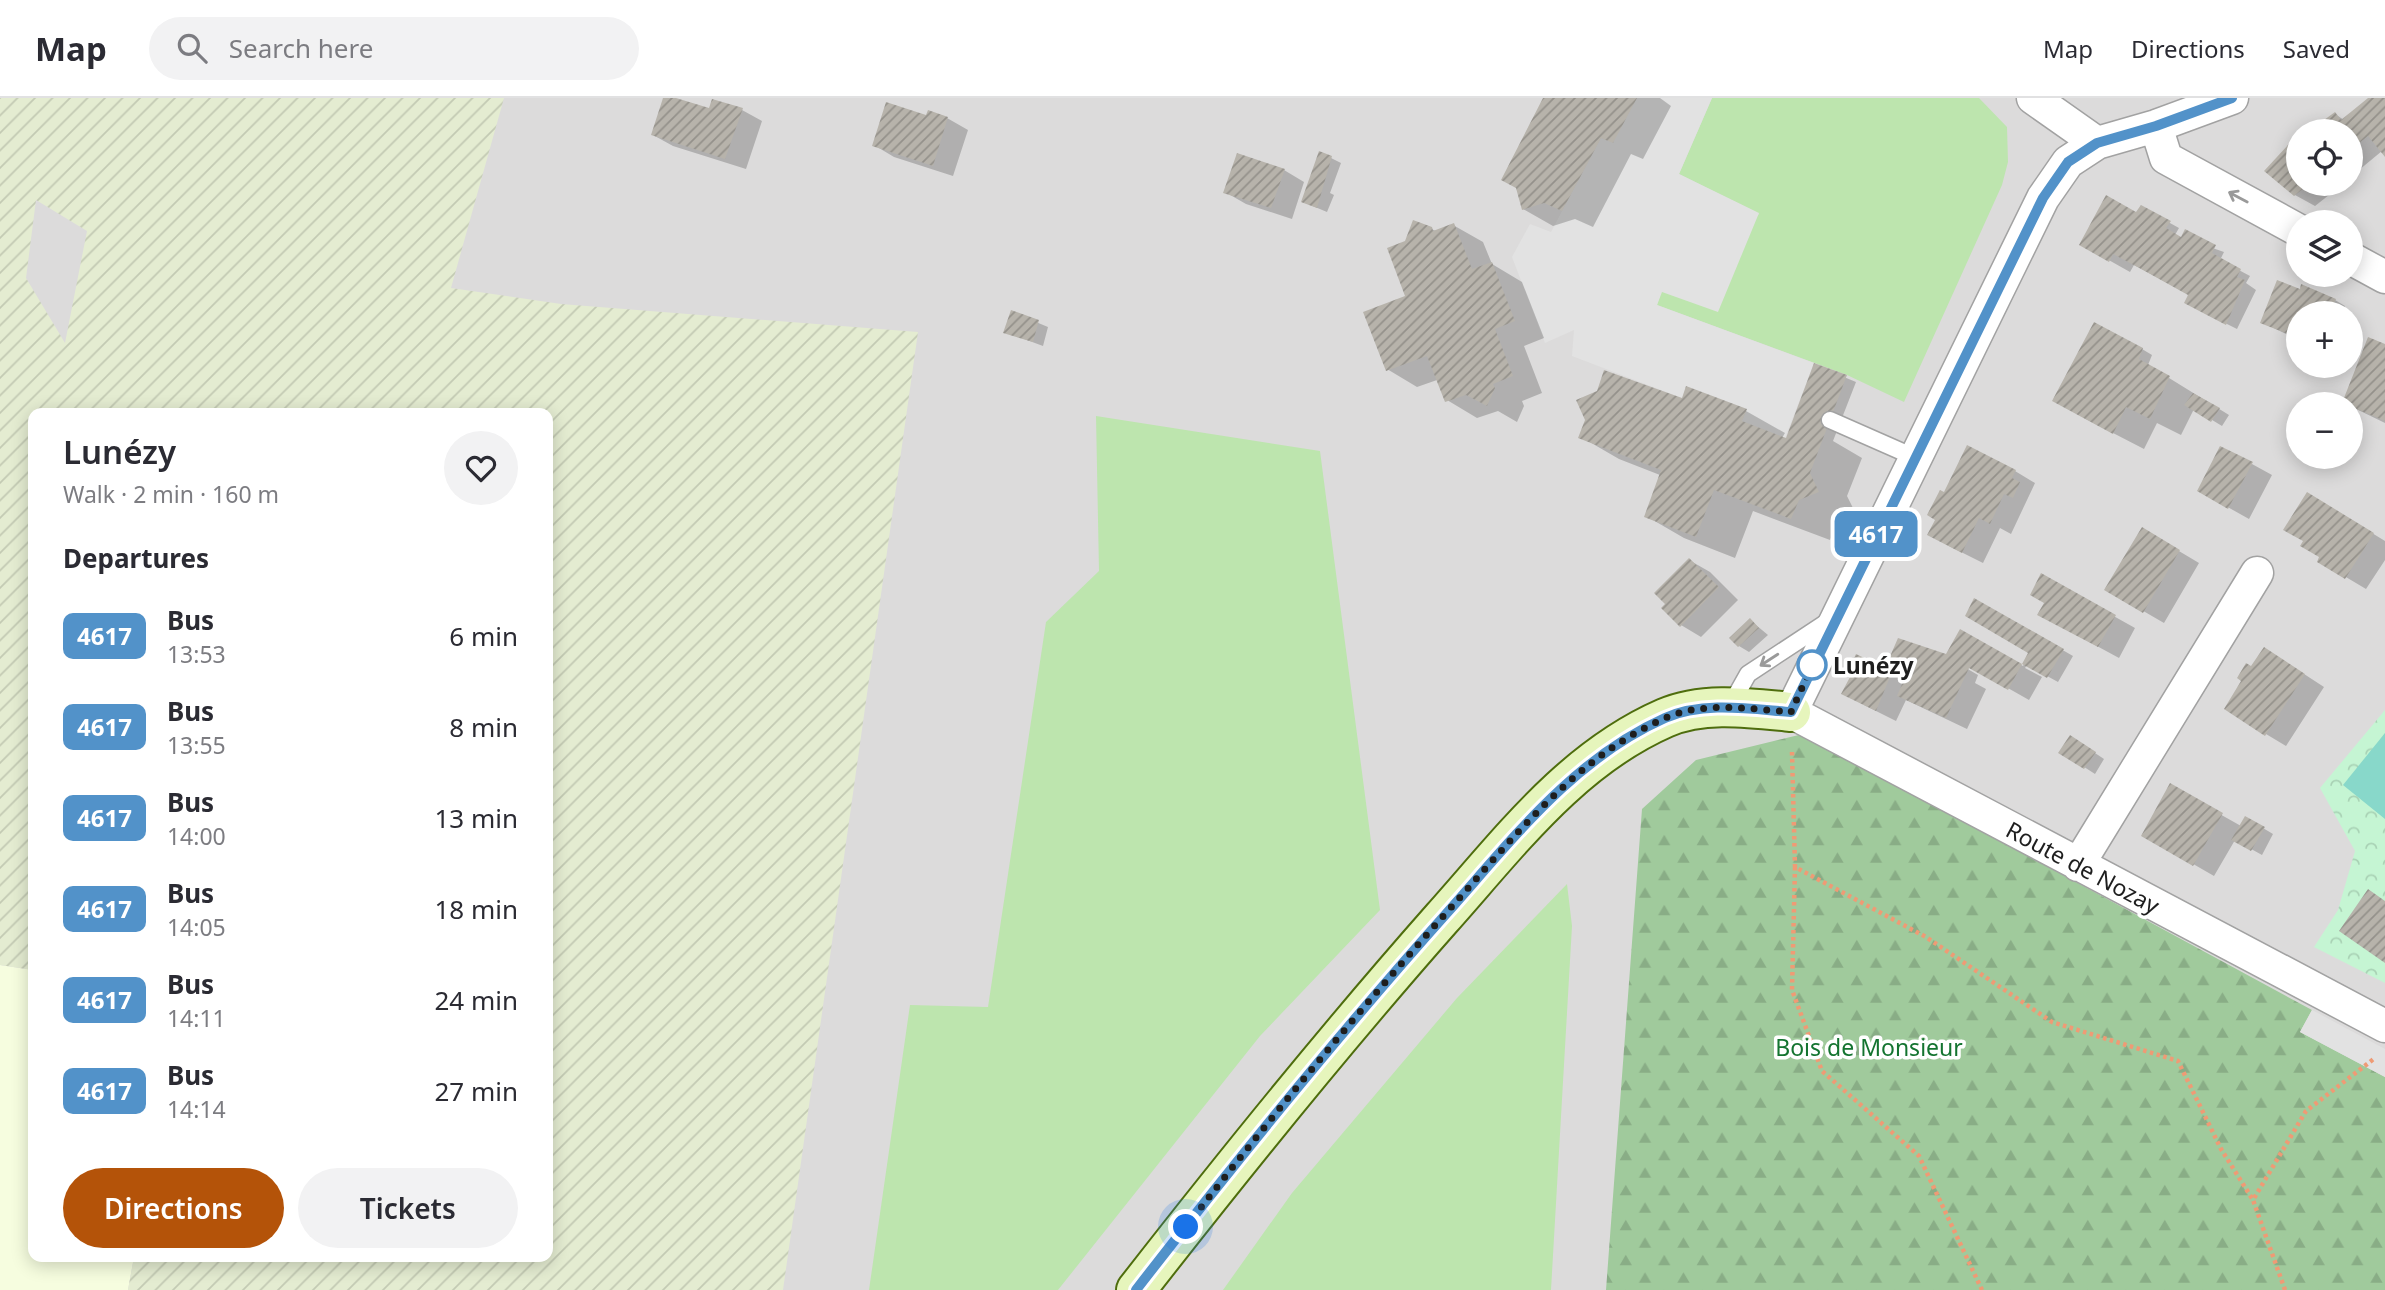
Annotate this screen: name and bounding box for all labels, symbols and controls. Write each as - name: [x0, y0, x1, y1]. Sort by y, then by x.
- search box: [149, 17, 639, 80]
- text: Map: [35, 26, 107, 71]
- icon: search: [173, 29, 211, 67]
- text: Search here: [229, 30, 373, 66]
- text: Map: [2043, 32, 2093, 65]
- text: Directions: [2131, 32, 2245, 65]
- text: Saved: [2283, 32, 2350, 65]
- map controls: [2286, 119, 2363, 469]
- button: locate: [2286, 119, 2363, 196]
- one-way arrow: [2228, 190, 2248, 204]
- button: layers: [2286, 210, 2363, 287]
- button: +: [2286, 301, 2363, 378]
- button: −: [2286, 392, 2363, 469]
- text: Lunézy: [63, 429, 176, 474]
- button: heart: [444, 431, 518, 505]
- text: Walk · 2 min · 160 m: [63, 478, 279, 510]
- line badge: 4617: [1827, 511, 1925, 557]
- text: 4617: [1849, 517, 1903, 550]
- text: Departures: [63, 540, 209, 576]
- text: Bus: [167, 602, 214, 638]
- text: 6 min: [449, 618, 518, 654]
- text: 4617: [77, 619, 132, 652]
- text: 13:53: [167, 638, 226, 670]
- place label: Lunézy: [1833, 649, 1915, 681]
- marker: Lunézy: [1797, 650, 1827, 680]
- one-way arrow: [1760, 653, 1780, 667]
- text: Bus: [167, 693, 214, 729]
- text: 8 min: [449, 709, 518, 745]
- text: 4617: [77, 710, 132, 743]
- text: 13:55: [167, 729, 226, 761]
- text: Bus: [167, 784, 214, 820]
- text: 13 min: [434, 800, 518, 836]
- text: 4617: [77, 801, 132, 834]
- street label: Route de Nozay: [2001, 813, 2166, 921]
- text: 14:00: [167, 820, 226, 852]
- text: Bus: [167, 875, 214, 911]
- text: 18 min: [434, 891, 518, 927]
- text: 4617: [77, 892, 132, 925]
- text: 14:05: [167, 911, 226, 943]
- text: Bus: [167, 966, 214, 1002]
- text: 24 min: [434, 982, 518, 1018]
- text: 4617: [77, 983, 132, 1016]
- text: 14:11: [167, 1002, 226, 1034]
- park label: Bois de Monsieur: [1775, 1031, 1963, 1063]
- text: Bus: [167, 1057, 214, 1093]
- text: 27 min: [434, 1073, 518, 1109]
- text: 4617: [77, 1074, 132, 1107]
- text: 14:14: [167, 1093, 226, 1125]
- button: Directions: [63, 1168, 284, 1248]
- button: Tickets: [298, 1168, 518, 1248]
- your location: [1168, 1209, 1203, 1244]

